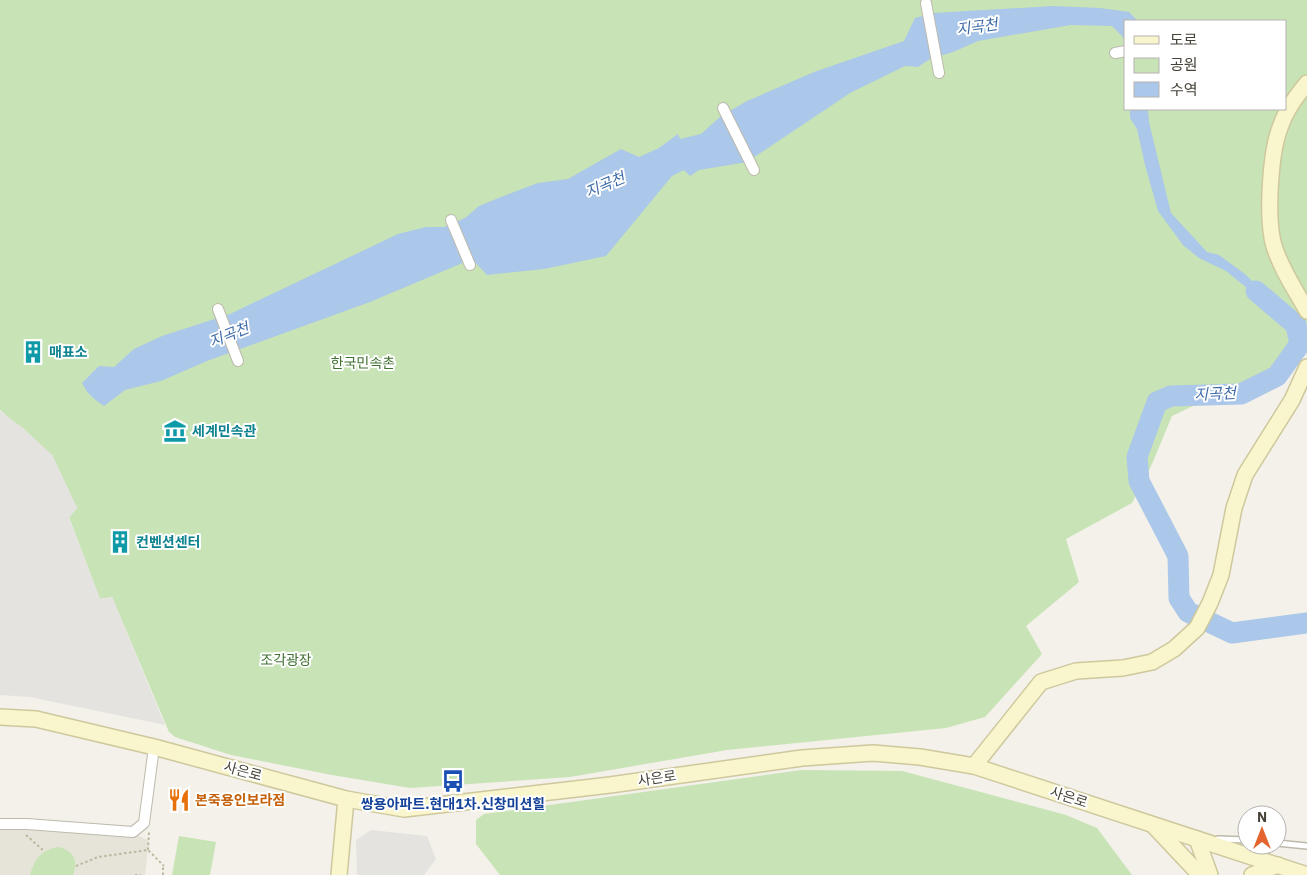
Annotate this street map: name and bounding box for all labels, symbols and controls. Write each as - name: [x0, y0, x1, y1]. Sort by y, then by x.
- water label: 지곡천: [955, 14, 1001, 39]
- legend: [1124, 20, 1287, 110]
- text: 도로: [1170, 30, 1198, 49]
- text: 공원: [1170, 55, 1198, 74]
- text: 수역: [1170, 80, 1198, 99]
- water label: 지곡천: [582, 167, 630, 201]
- water label: 지곡천: [206, 317, 254, 351]
- building icon: 매표소: [20, 339, 46, 365]
- place label: 매표소: [49, 343, 88, 361]
- park label: 한국민속촌: [331, 354, 395, 372]
- water label: 지곡천: [1194, 383, 1238, 404]
- museum icon: 세계민속관: [162, 418, 188, 444]
- place label: 세계민속관: [192, 422, 257, 440]
- building icon: 컨벤션센터: [107, 529, 133, 555]
- place label: 컨벤션센터: [136, 533, 200, 551]
- park label: 조각광장: [260, 651, 312, 669]
- street label: 사은로: [222, 757, 264, 785]
- street label: 사은로: [637, 766, 678, 790]
- bus stop icon: 쌍용아파트.현대1차.신창미션힐: [440, 768, 466, 794]
- street label: 사은로: [1048, 782, 1090, 812]
- restaurant icon: 본죽용인보라점: [166, 787, 192, 813]
- place label: 본죽용인보라점: [195, 791, 285, 809]
- place label: 쌍용아파트.현대1차.신창미션힐: [361, 795, 545, 813]
- north arrow: [1237, 805, 1287, 855]
- text: N: [1257, 808, 1267, 826]

